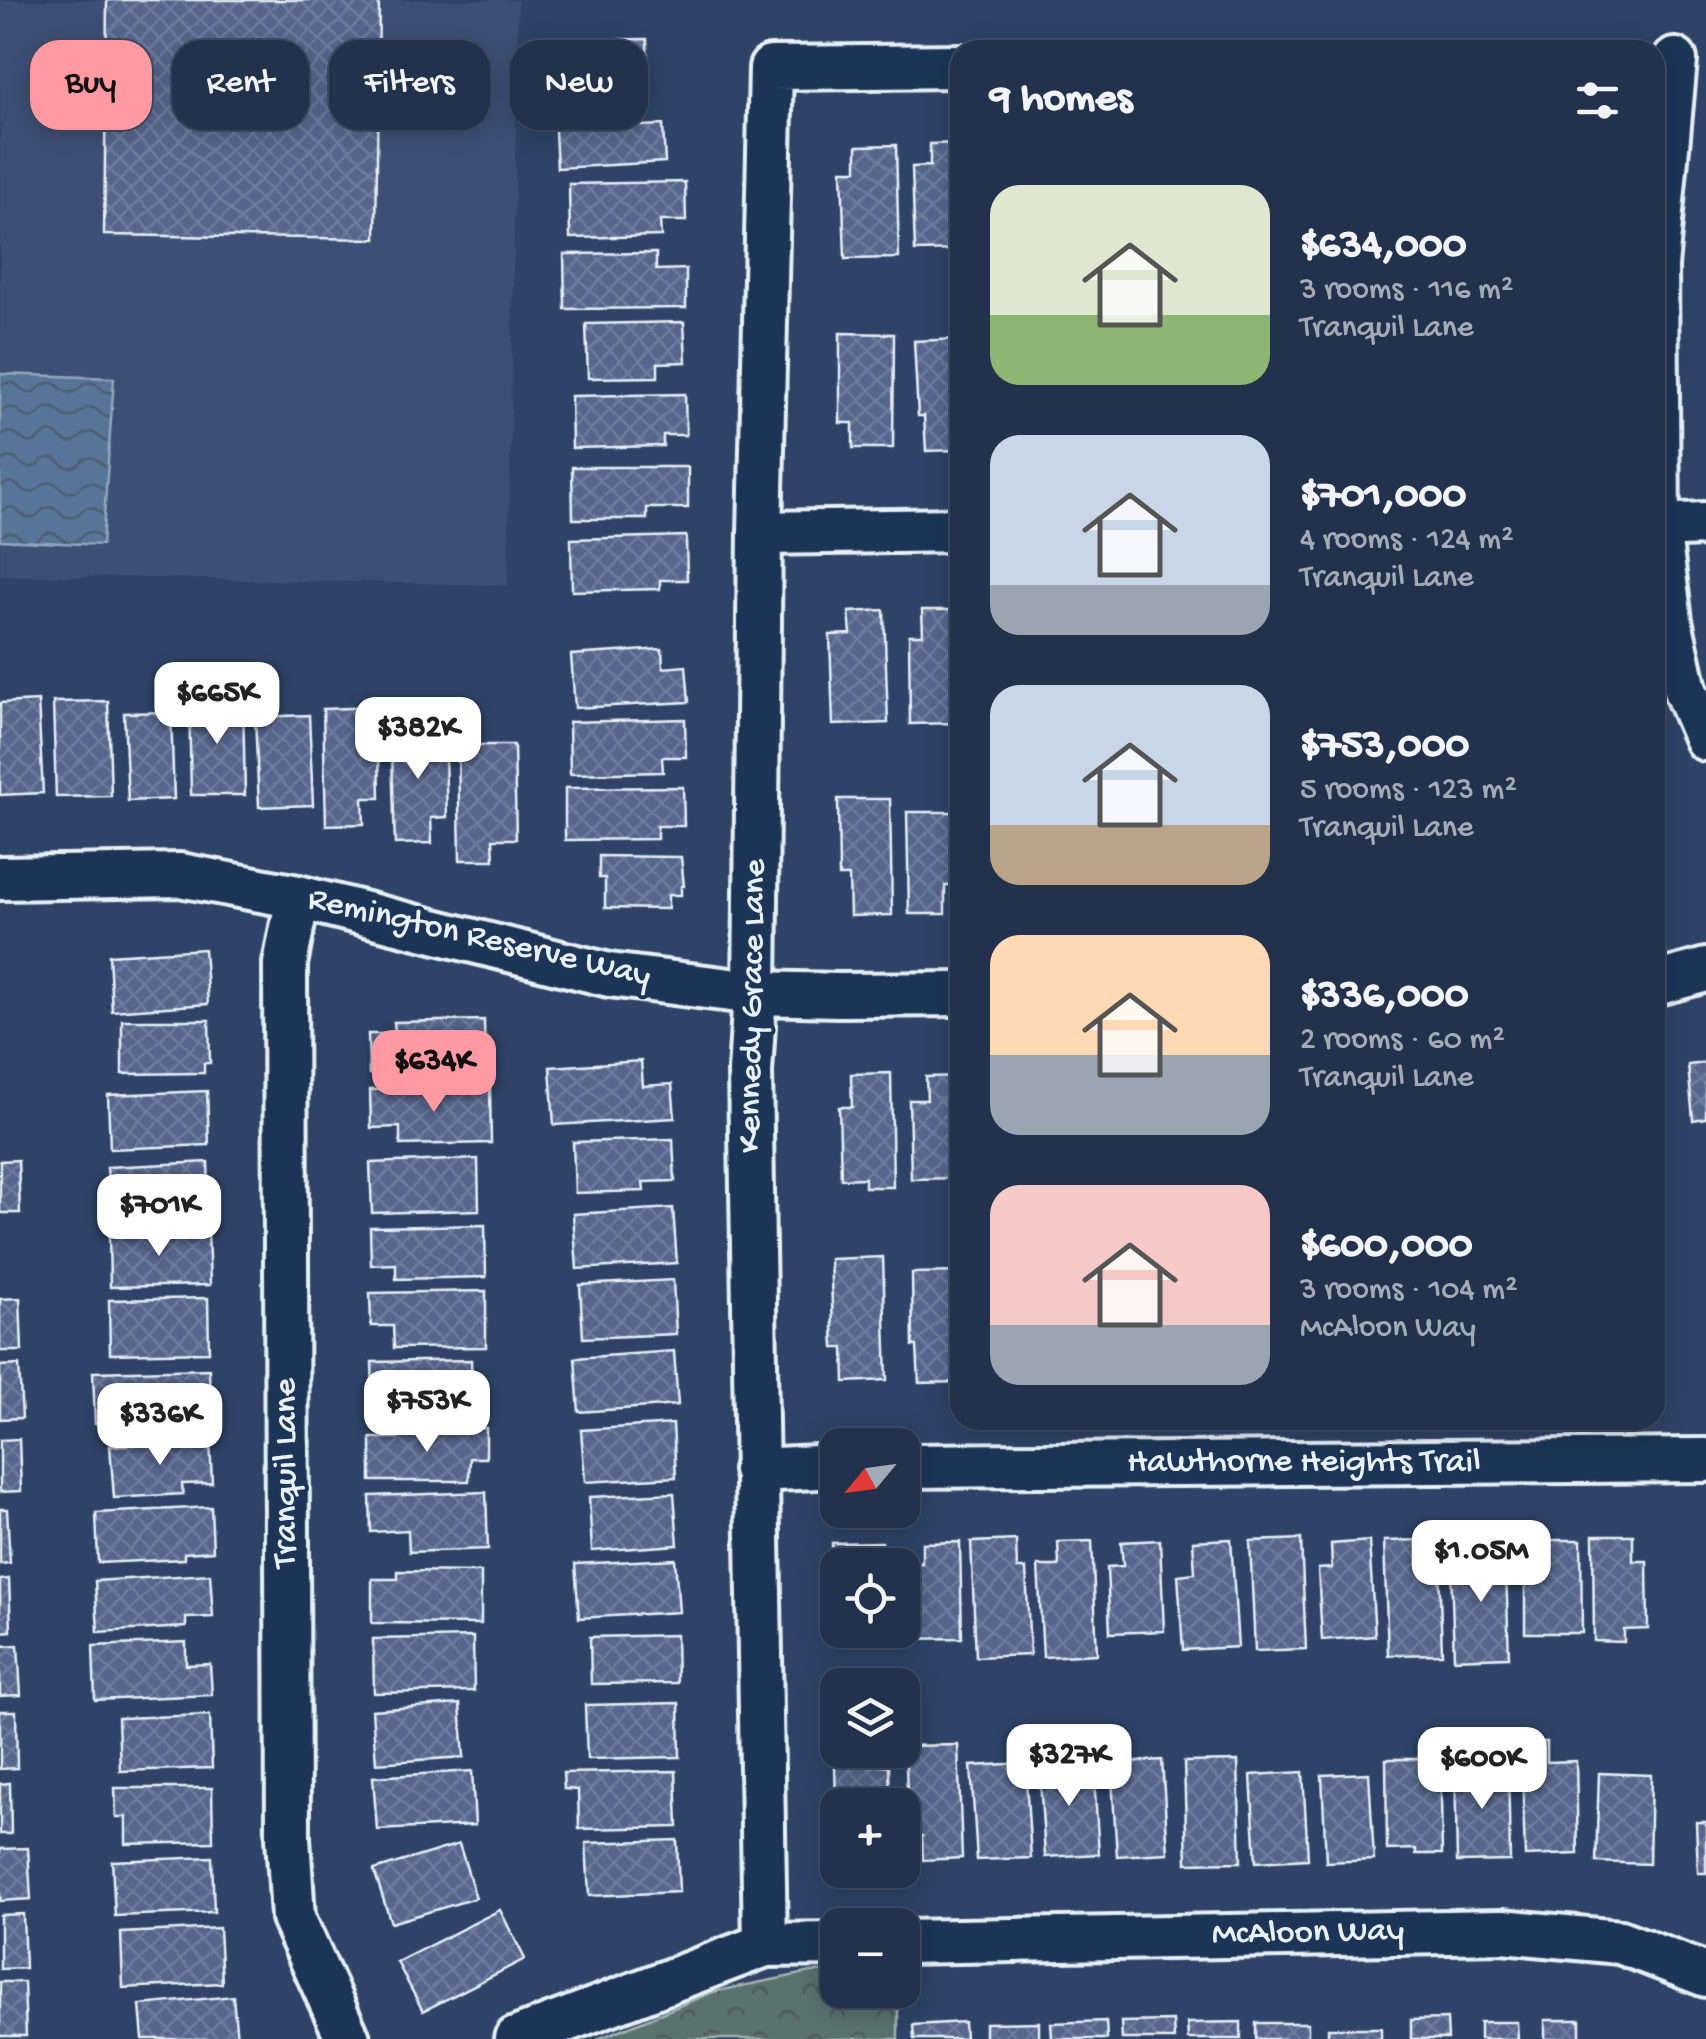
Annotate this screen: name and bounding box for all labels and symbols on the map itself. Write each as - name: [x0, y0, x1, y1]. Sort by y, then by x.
- pin: $665K: [147, 662, 287, 747]
- pin: $382K: [348, 697, 488, 782]
- street label: Kennedy Grace Lane: [731, 858, 777, 1153]
- street label: Remington Reserve Way: [304, 880, 654, 998]
- pin: $634K: [364, 1030, 504, 1115]
- pin: $701K: [89, 1174, 229, 1259]
- pin: $753K: [357, 1370, 497, 1455]
- street label: Tranquil Lane: [267, 1377, 308, 1570]
- pin: $336K: [90, 1383, 230, 1468]
- north arrow: [820, 1428, 920, 1528]
- street label: Hawthorne Heights Trail: [1127, 1443, 1481, 1484]
- pin: $1.05M: [1400, 1520, 1562, 1605]
- pin: $327K: [999, 1724, 1139, 1809]
- pin: $600K: [1412, 1727, 1552, 1812]
- street label: McAloon Way: [1212, 1912, 1404, 1956]

